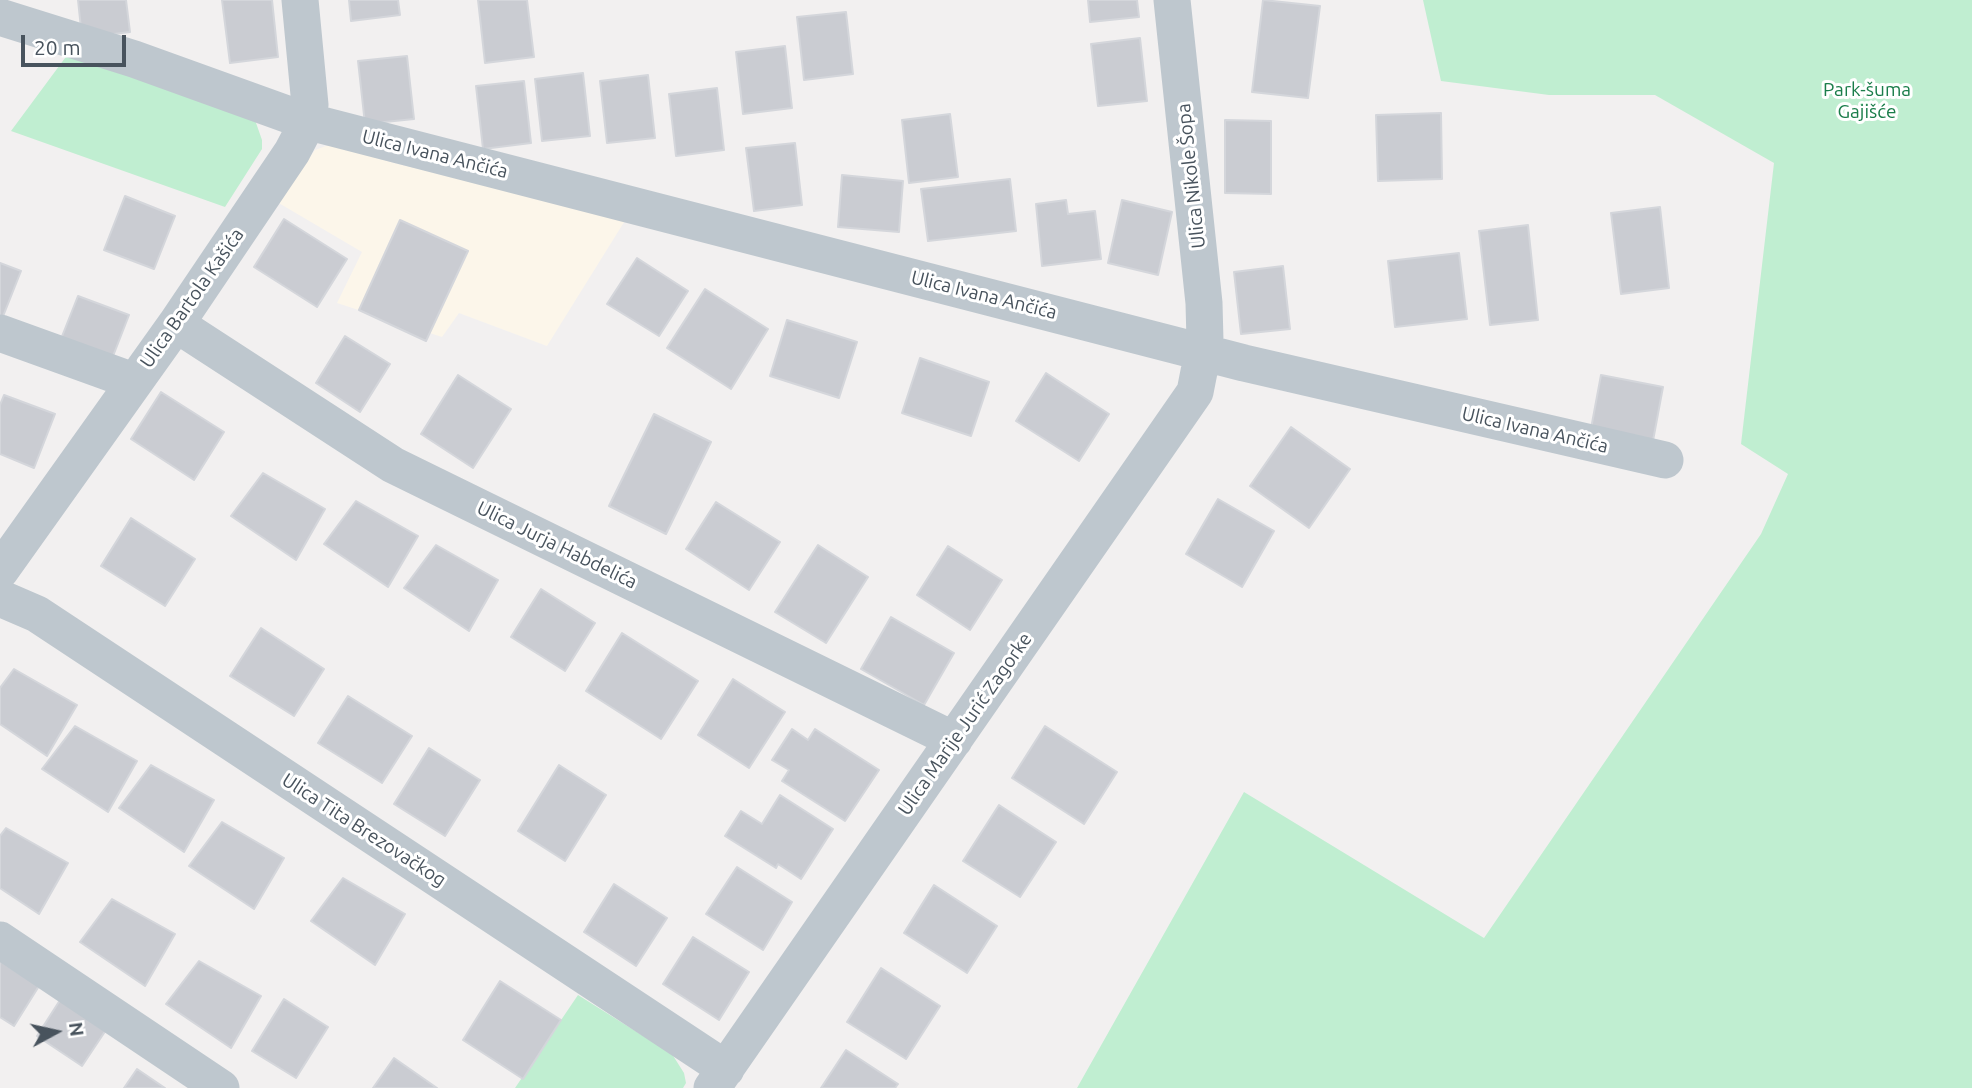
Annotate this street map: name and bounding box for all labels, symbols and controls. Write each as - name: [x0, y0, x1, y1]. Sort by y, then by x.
- scale bar: [24, 21, 130, 65]
- text: 20 m: [34, 35, 81, 59]
- park label: Park-šuma Gajišće: [1823, 79, 1911, 123]
- street label: Ulica Nikole Šopa: [1172, 102, 1210, 250]
- street label: Ulica Ivana Ančića: [360, 125, 510, 183]
- street label: Ulica Bartola Kašića: [135, 224, 249, 372]
- street label: Ulica Ivana Ančića: [909, 266, 1059, 324]
- street label: Ulica Ivana Ančića: [1460, 402, 1610, 458]
- street label: Ulica Jurja Habdelića: [473, 496, 641, 594]
- street label: Ulica Marije Jurić Zagorke: [893, 628, 1037, 820]
- street label: Ulica Tita Brezovačkog: [278, 768, 450, 892]
- north arrow: [21, 997, 91, 1067]
- text: N: [65, 1021, 89, 1038]

